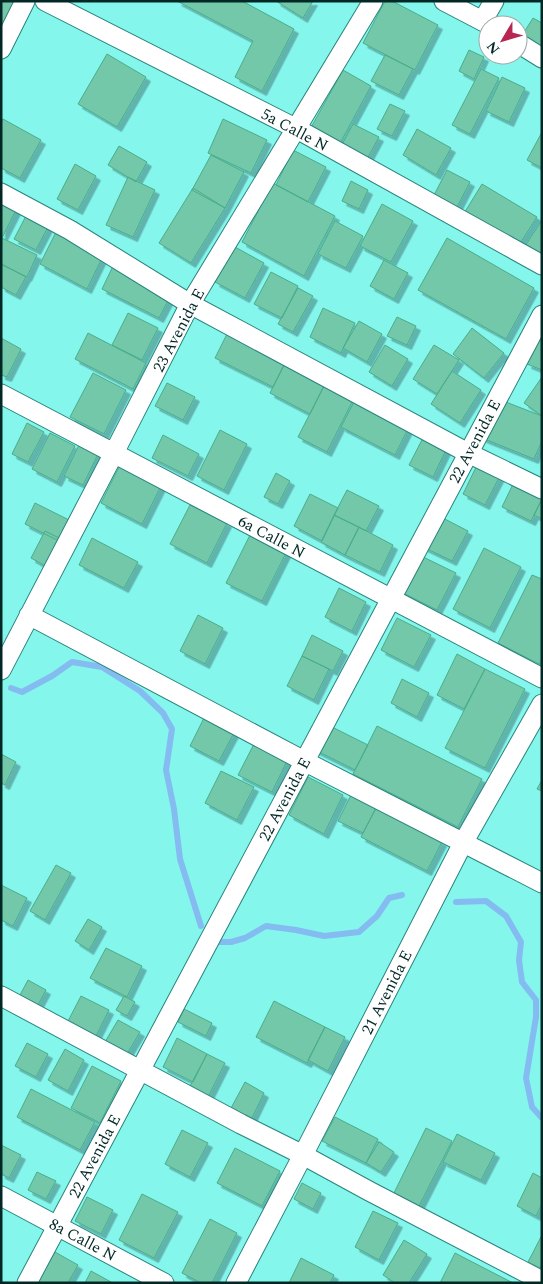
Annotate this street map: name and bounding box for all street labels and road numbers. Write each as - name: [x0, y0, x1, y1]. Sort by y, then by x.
- street label: 5a Calle N: [257, 102, 332, 158]
- street label: 23 Avenida E: [147, 284, 211, 377]
- street label: 22 Avenida E: [443, 395, 507, 488]
- street label: 6a Calle N: [234, 509, 309, 565]
- street label: 22 Avenida E: [253, 753, 317, 846]
- street label: 21 Avenida E: [355, 946, 419, 1039]
- street label: 22 Avenida E: [63, 1110, 127, 1203]
- street label: 8a Calle N: [45, 1212, 120, 1268]

